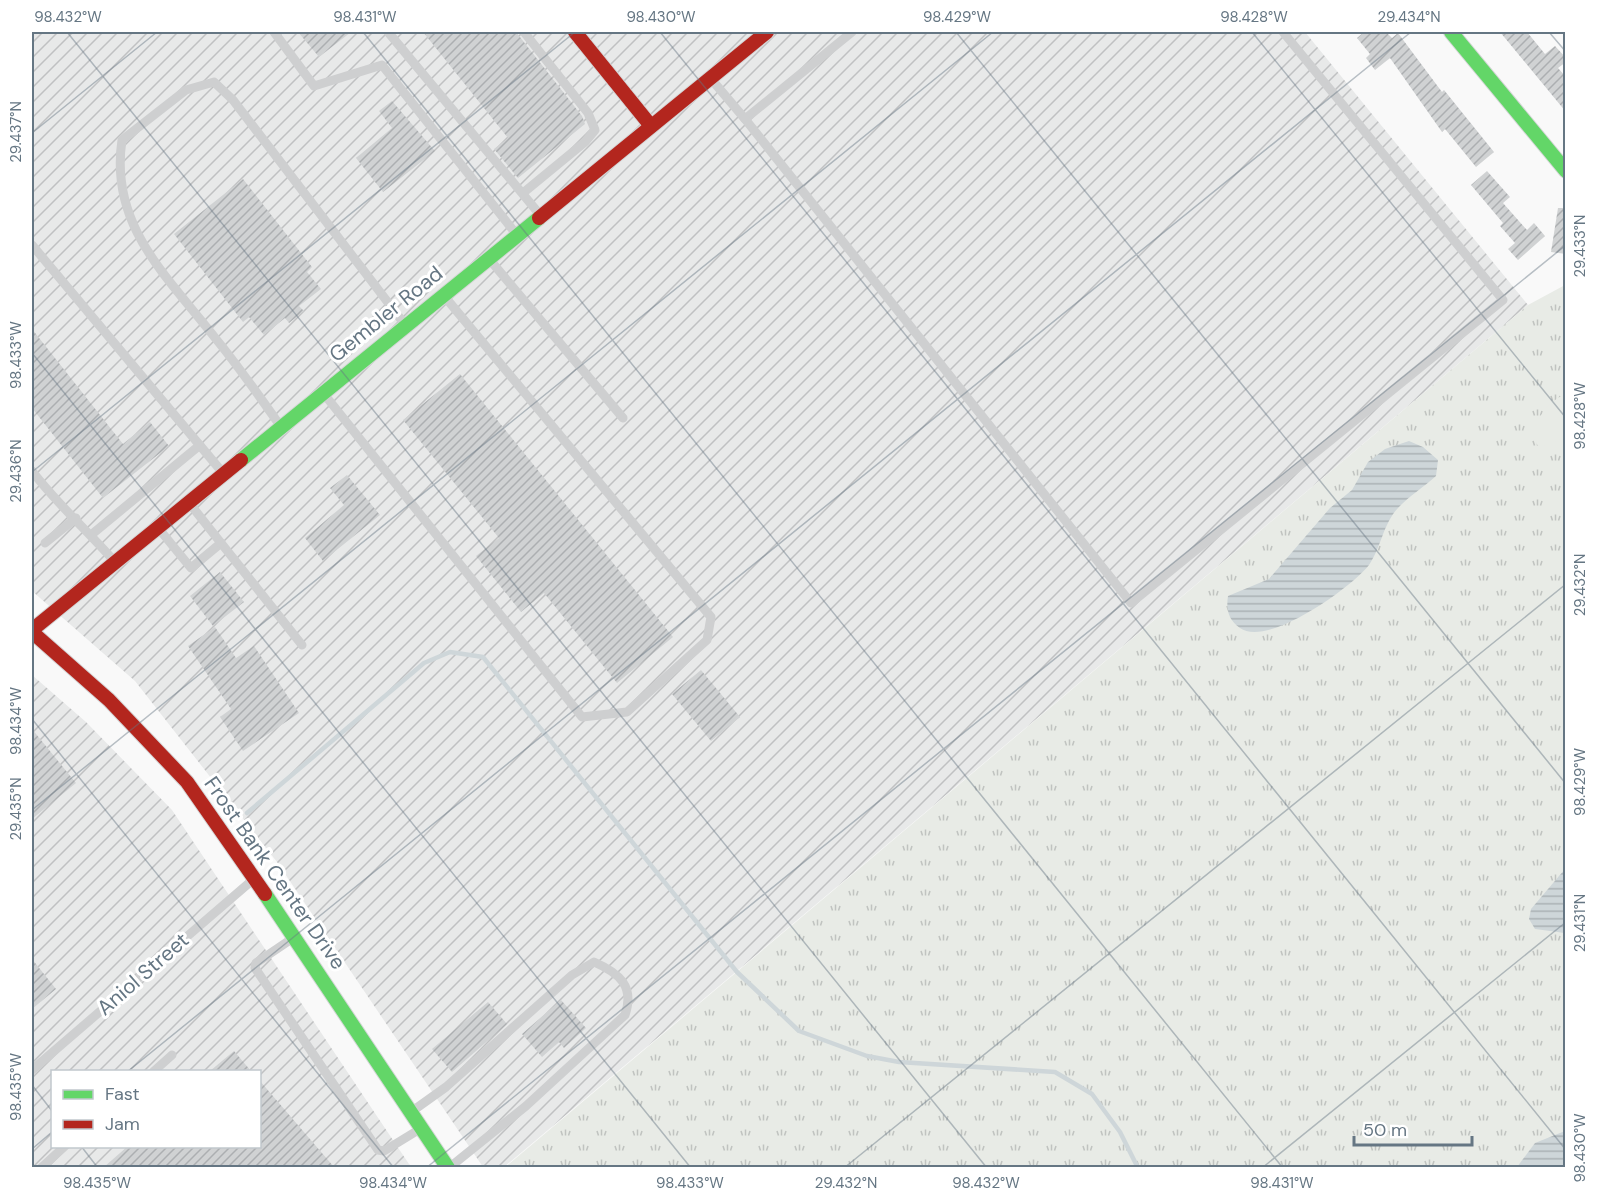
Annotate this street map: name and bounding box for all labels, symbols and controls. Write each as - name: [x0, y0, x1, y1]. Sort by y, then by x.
- text: 98.432°W: [34, 7, 102, 27]
- text: 98.431°W: [333, 7, 397, 27]
- text: 98.430°W: [626, 7, 696, 27]
- text: 98.429°W: [923, 7, 991, 27]
- text: 98.428°W: [1220, 7, 1288, 27]
- text: 29.434°N: [1377, 7, 1441, 27]
- text: 29.437°N: [6, 101, 26, 163]
- text: 29.433°N: [1570, 215, 1590, 277]
- street label: Gembler Road: [323, 260, 449, 368]
- text: 98.433°W: [6, 321, 26, 389]
- text: 98.428°W: [1570, 382, 1590, 450]
- text: 29.436°N: [6, 439, 26, 503]
- text: 29.432°N: [1570, 554, 1590, 616]
- text: 98.434°W: [6, 687, 26, 755]
- text: 98.429°W: [1570, 748, 1590, 816]
- street label: Frost Bank Center Drive: [198, 771, 352, 975]
- text: 29.435°N: [6, 777, 26, 841]
- text: 29.431°N: [1570, 894, 1590, 952]
- street label: Aniol Street: [91, 926, 195, 1022]
- text: 98.435°W: [6, 1053, 26, 1121]
- legend: [51, 1070, 261, 1148]
- text: Fast: [105, 1082, 140, 1106]
- scale bar: [1354, 1109, 1472, 1147]
- text: Jam: [105, 1112, 140, 1136]
- text: 98.430°W: [1570, 1113, 1590, 1183]
- text: 50 m: [1363, 1118, 1407, 1142]
- text: 98.435°W: [63, 1173, 131, 1193]
- text: 98.434°W: [359, 1173, 427, 1193]
- text: 98.433°W: [656, 1173, 724, 1193]
- text: 29.432°N: [815, 1173, 877, 1193]
- text: 98.432°W: [952, 1173, 1020, 1193]
- text: 98.431°W: [1250, 1173, 1314, 1193]

